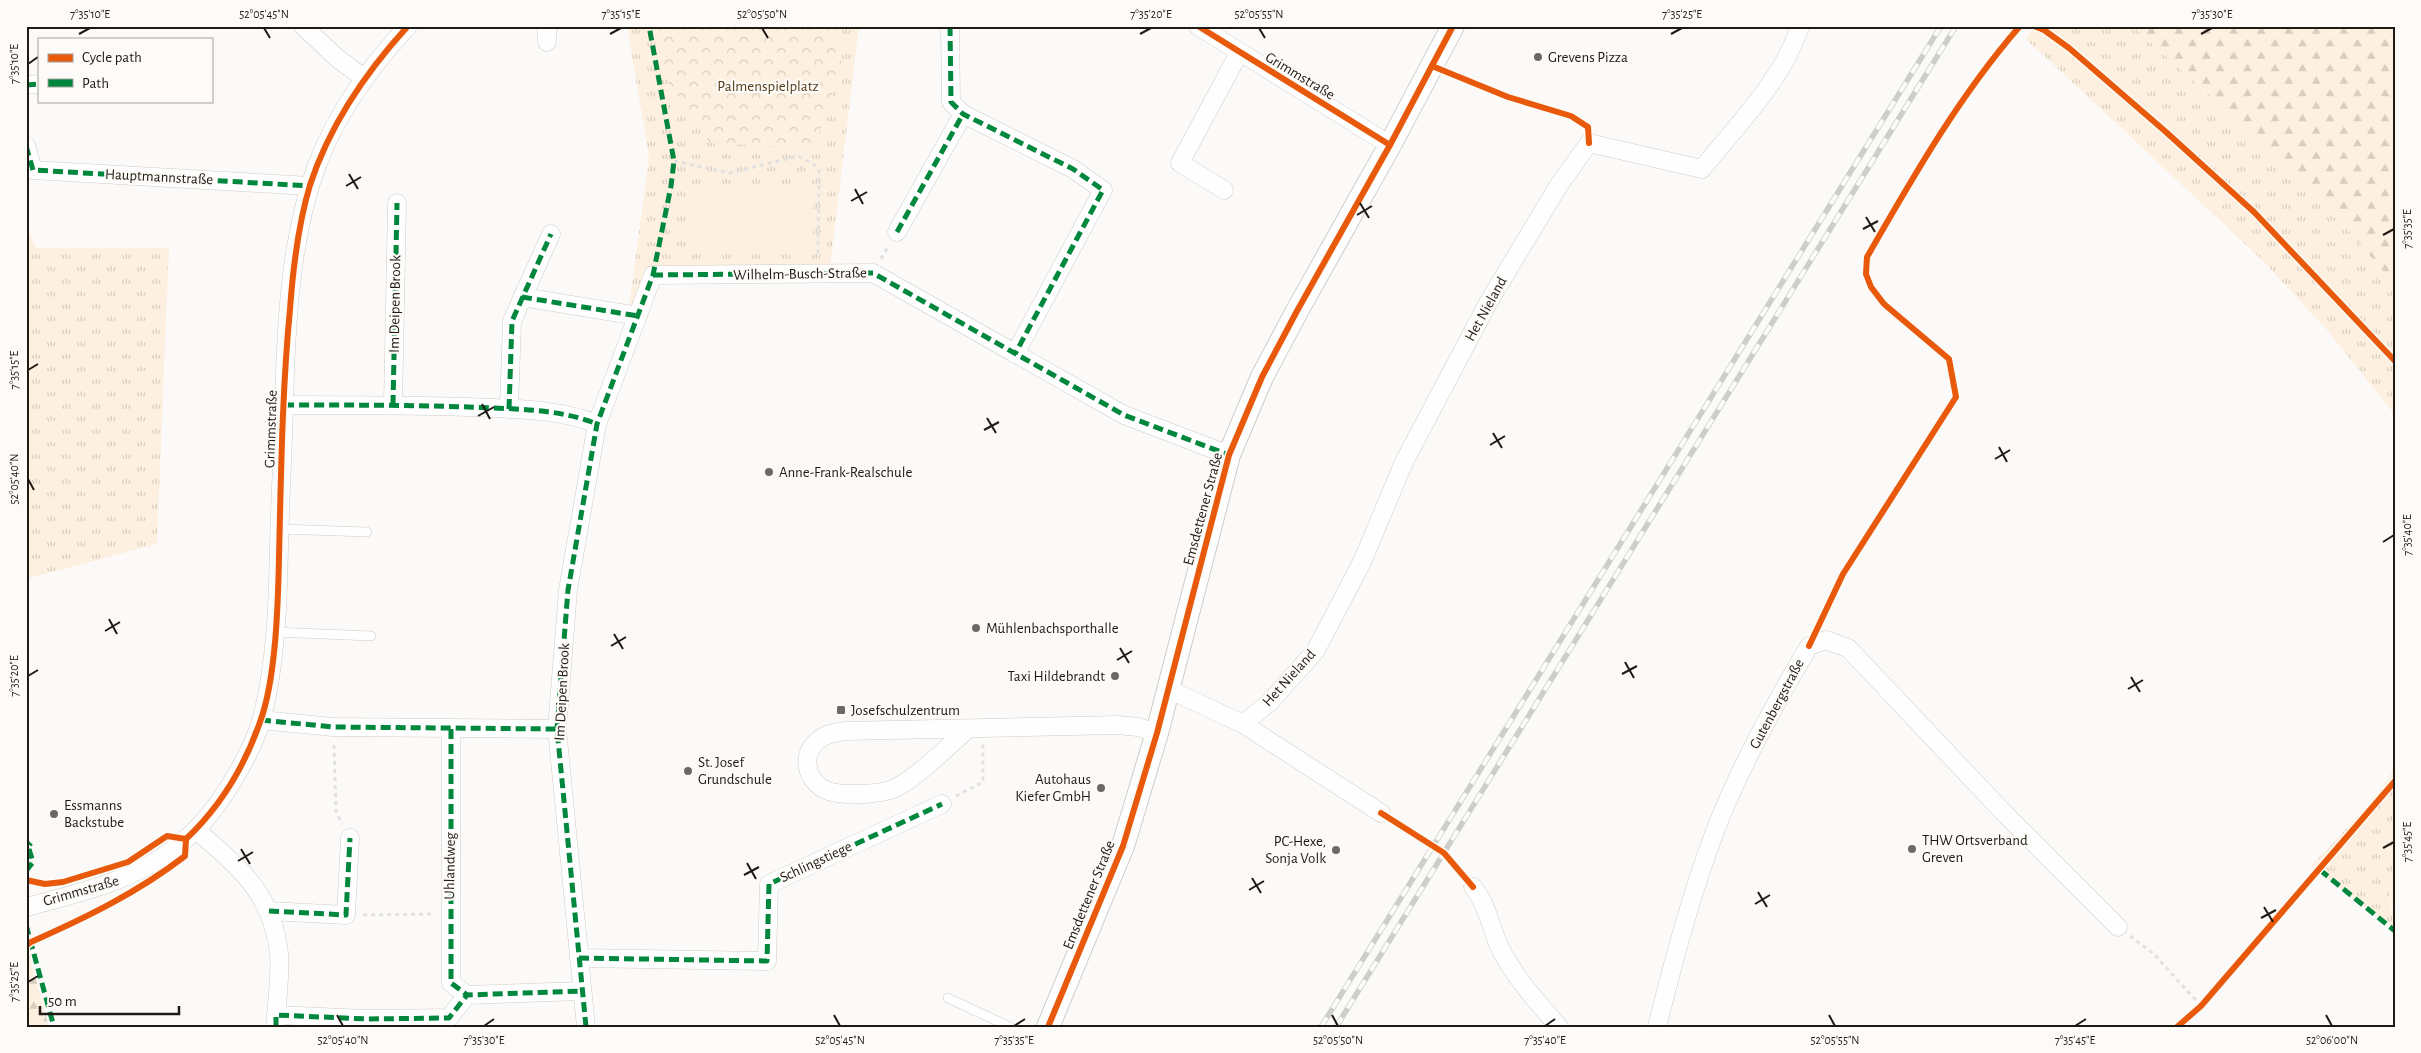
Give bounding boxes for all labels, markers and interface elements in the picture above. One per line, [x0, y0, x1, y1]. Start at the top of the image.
text: 7°35'10"E [70, 8, 110, 20]
text: 52°05'45"N [239, 8, 289, 20]
text: 7°35'15"E [602, 8, 641, 20]
text: 52°05'50"N [737, 8, 787, 20]
text: 7°35'20"E [1130, 8, 1172, 20]
text: 52°05'55"N [1235, 8, 1283, 20]
text: 7°35'25"E [1662, 8, 1702, 20]
text: 7°35'30"E [2192, 8, 2233, 20]
legend [38, 38, 212, 102]
text: 7°35'10"E [8, 44, 20, 84]
street label: Grimmstraße [1263, 49, 1337, 103]
text: Cycle path [82, 50, 142, 65]
place label: Grevens Pizza [1548, 50, 1628, 65]
marker: Grevens Pizza [1532, 51, 1544, 63]
text: Path [82, 76, 109, 91]
park label: Palmenspielplatz [717, 79, 819, 94]
street label: Hauptmannstraße [105, 167, 214, 187]
text: 7°35'35"E [2401, 209, 2413, 249]
street label: Im Deipen Brook [387, 255, 403, 353]
street label: Wilhelm-Busch-Straße [733, 265, 867, 283]
street label: Het Nieland [1462, 274, 1510, 344]
text: 7°35'15"E [8, 350, 20, 389]
street label: Grimmstraße [262, 390, 280, 468]
street label: Emsdettener Straße [1181, 451, 1225, 567]
text: 52°05'40"N [8, 453, 20, 505]
place label: Anne-Frank-Realschule [779, 465, 912, 480]
marker: Anne-Frank-Realschule [763, 466, 775, 478]
text: 7°35'40"E [2401, 514, 2413, 556]
place label: Mühlenbachsporthalle [986, 621, 1119, 636]
marker: Mühlenbachsporthalle [970, 622, 982, 634]
street label: Im Deipen Brook [552, 643, 572, 741]
street label: Het Nieland [1260, 646, 1318, 709]
text: 7°35'20"E [8, 655, 20, 697]
street label: Gutenbergstraße [1747, 656, 1807, 751]
place label: Taxi Hildebrandt [1007, 669, 1105, 684]
marker: Taxi Hildebrandt [1109, 670, 1121, 682]
place label: Josefschulzentrum [851, 703, 960, 718]
marker: Josefschulzentrum [835, 704, 847, 716]
place label: St. Josef Grundschule [698, 755, 772, 787]
marker: St. Josef Grundschule [682, 765, 694, 777]
place label: Autohaus Kiefer GmbH [1015, 772, 1091, 804]
marker: Autohaus Kiefer GmbH [1095, 782, 1107, 794]
place label: Essmanns Backstube [64, 798, 124, 830]
marker: Essmanns Backstube [48, 808, 60, 820]
text: 7°35'45"E [2401, 822, 2413, 862]
street label: Uhlandweg [442, 832, 458, 900]
place label: THW Ortsverband Greven [1922, 833, 2028, 865]
place label: PC-Hexe, Sonja Volk [1265, 834, 1326, 866]
street label: Emsdettener Straße [1060, 838, 1118, 952]
street label: Schlingstiege [778, 839, 854, 885]
marker: THW Ortsverband Greven [1906, 843, 1918, 855]
marker: PC-Hexe, Sonja Volk [1330, 844, 1342, 856]
street label: Grimmstraße [41, 873, 121, 909]
text: 7°35'25"E [8, 962, 20, 1002]
scale bar [40, 983, 179, 1015]
text: 50 m [48, 994, 77, 1009]
text: 52°05'40"N [317, 1034, 369, 1046]
text: 7°35'30"E [464, 1034, 505, 1046]
text: 52°05'45"N [815, 1034, 865, 1046]
text: 7°35'35"E [994, 1034, 1034, 1046]
text: 52°05'50"N [1313, 1034, 1363, 1046]
text: 7°35'40"E [1524, 1034, 1566, 1046]
text: 52°05'55"N [1811, 1034, 1859, 1046]
text: 7°35'45"E [2055, 1034, 2095, 1046]
text: 52°06'00"N [2306, 1034, 2358, 1046]

